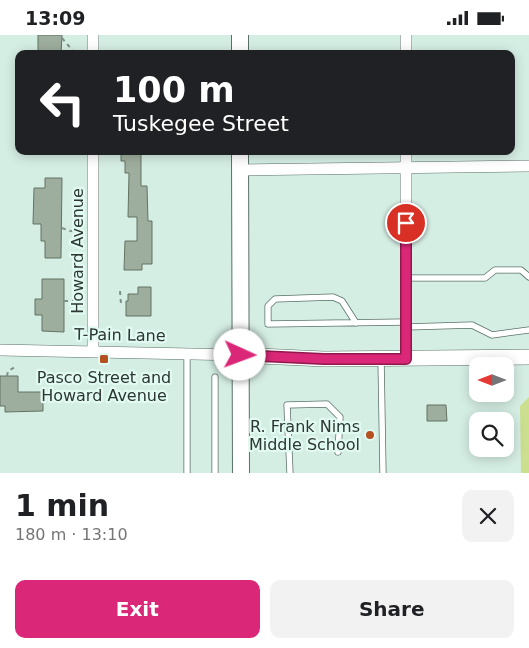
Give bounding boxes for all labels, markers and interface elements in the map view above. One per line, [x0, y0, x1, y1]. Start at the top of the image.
text: 13:09 [25, 7, 85, 29]
icon: left [30, 70, 95, 135]
text: 100 m [113, 70, 235, 110]
text: Tuskegee Street [113, 111, 289, 136]
street label: Howard Avenue [68, 188, 87, 314]
pin [385, 202, 427, 244]
icon: arrive [392, 209, 420, 237]
street label: T-Pain Lane [73, 325, 166, 345]
position arrow [213, 328, 265, 380]
marker: Pasco Street and Howard Avenue [98, 353, 110, 365]
north arrow [469, 357, 514, 403]
map controls [469, 357, 514, 457]
place label: Pasco Street and Howard Avenue [37, 368, 171, 405]
button: search [469, 412, 514, 457]
place label: R. Frank Nims Middle School [249, 417, 360, 454]
marker: R. Frank Nims Middle School [364, 429, 376, 441]
text: 1 min [15, 488, 109, 523]
button: close [462, 490, 514, 542]
text: 180 m · 13:10 [15, 525, 128, 544]
button: Exit [15, 580, 260, 638]
button: Share [270, 580, 514, 638]

